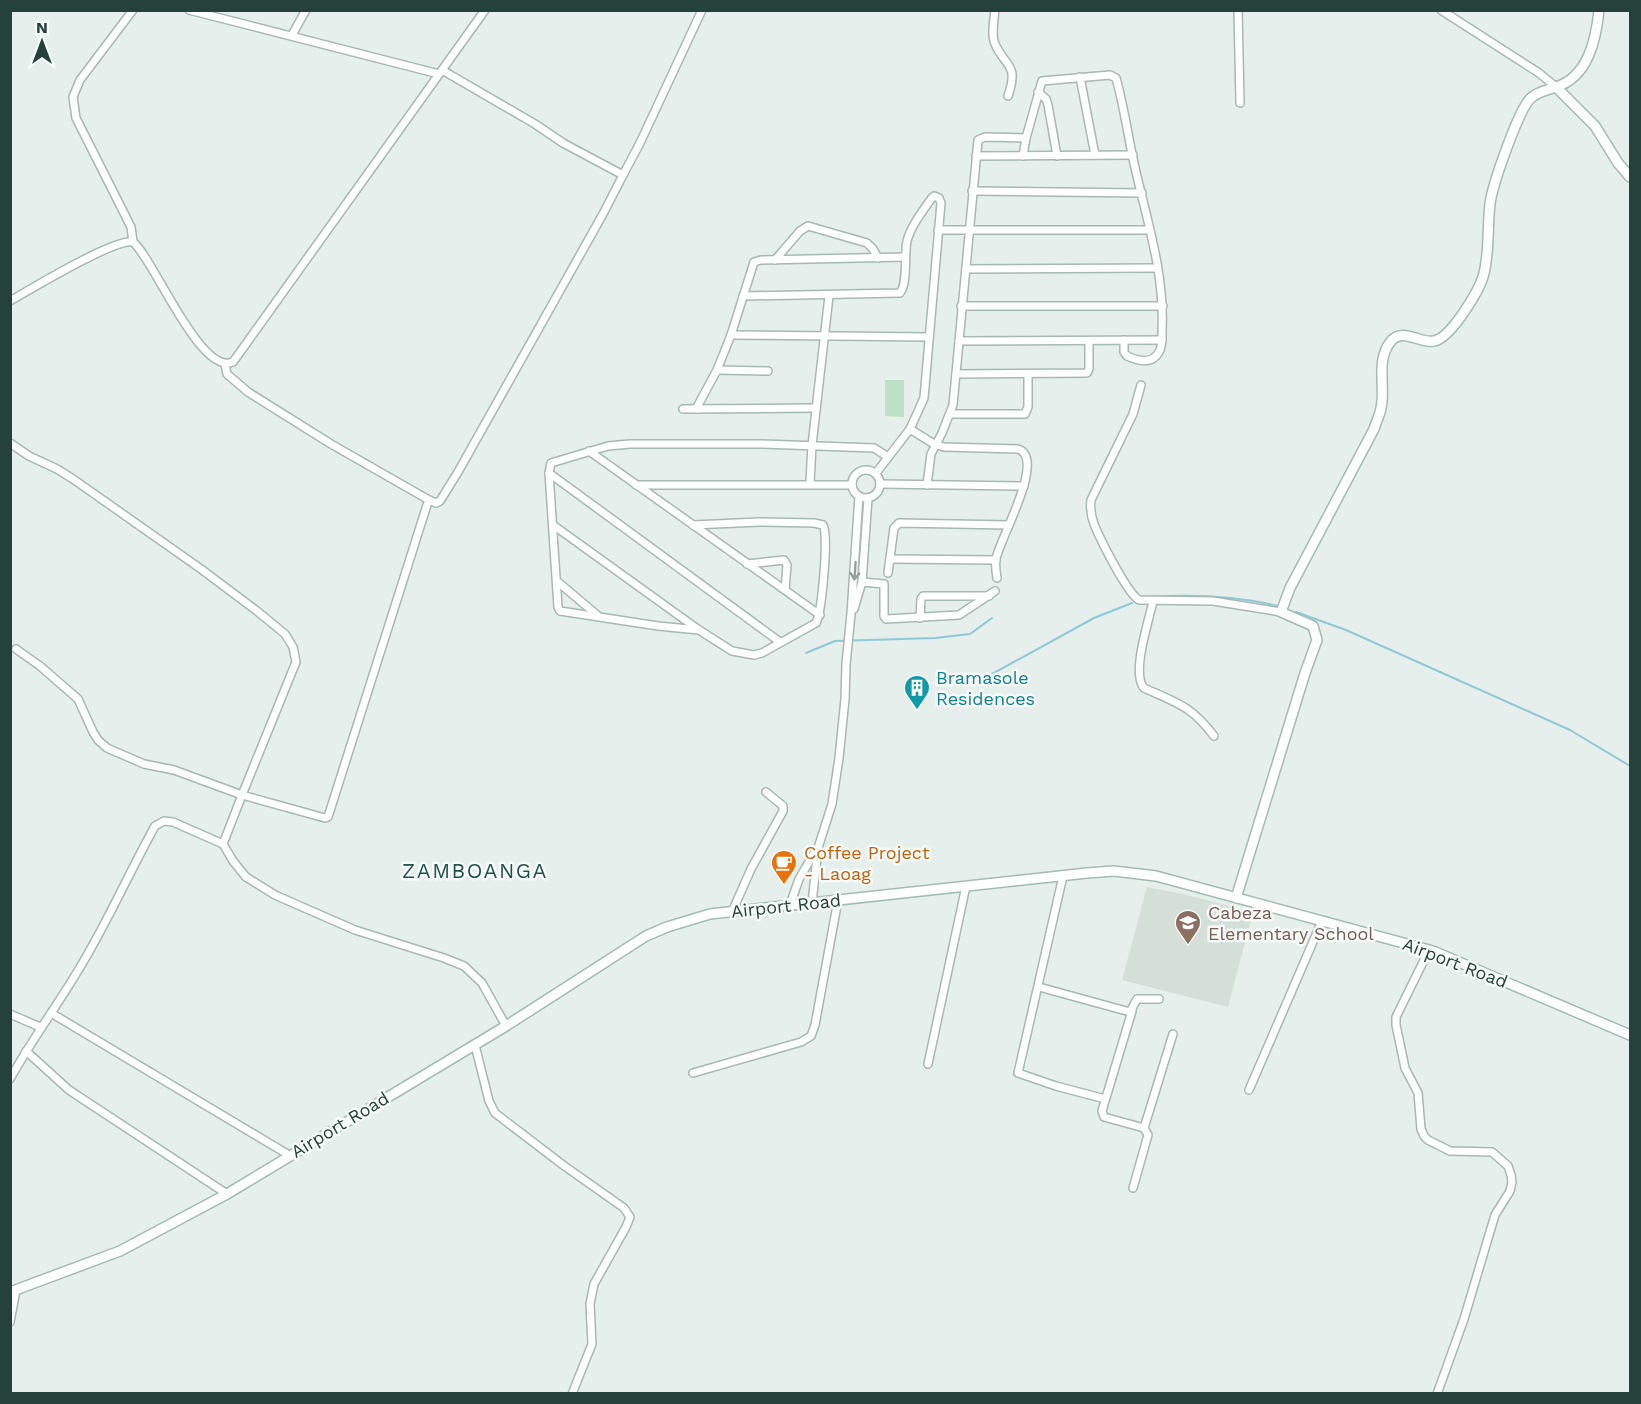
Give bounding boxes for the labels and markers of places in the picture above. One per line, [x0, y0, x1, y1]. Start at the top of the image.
place label: Bramasole Residences [936, 667, 1035, 709]
building icon: Bramasole Residences [902, 673, 932, 711]
place label: Coffee Project - Laoag [804, 842, 930, 884]
cafe icon: Coffee Project - Laoag [769, 848, 799, 886]
place label: Cabeza Elementary School [1208, 902, 1374, 944]
school or university icon: Cabeza Elementary School [1173, 908, 1203, 946]

